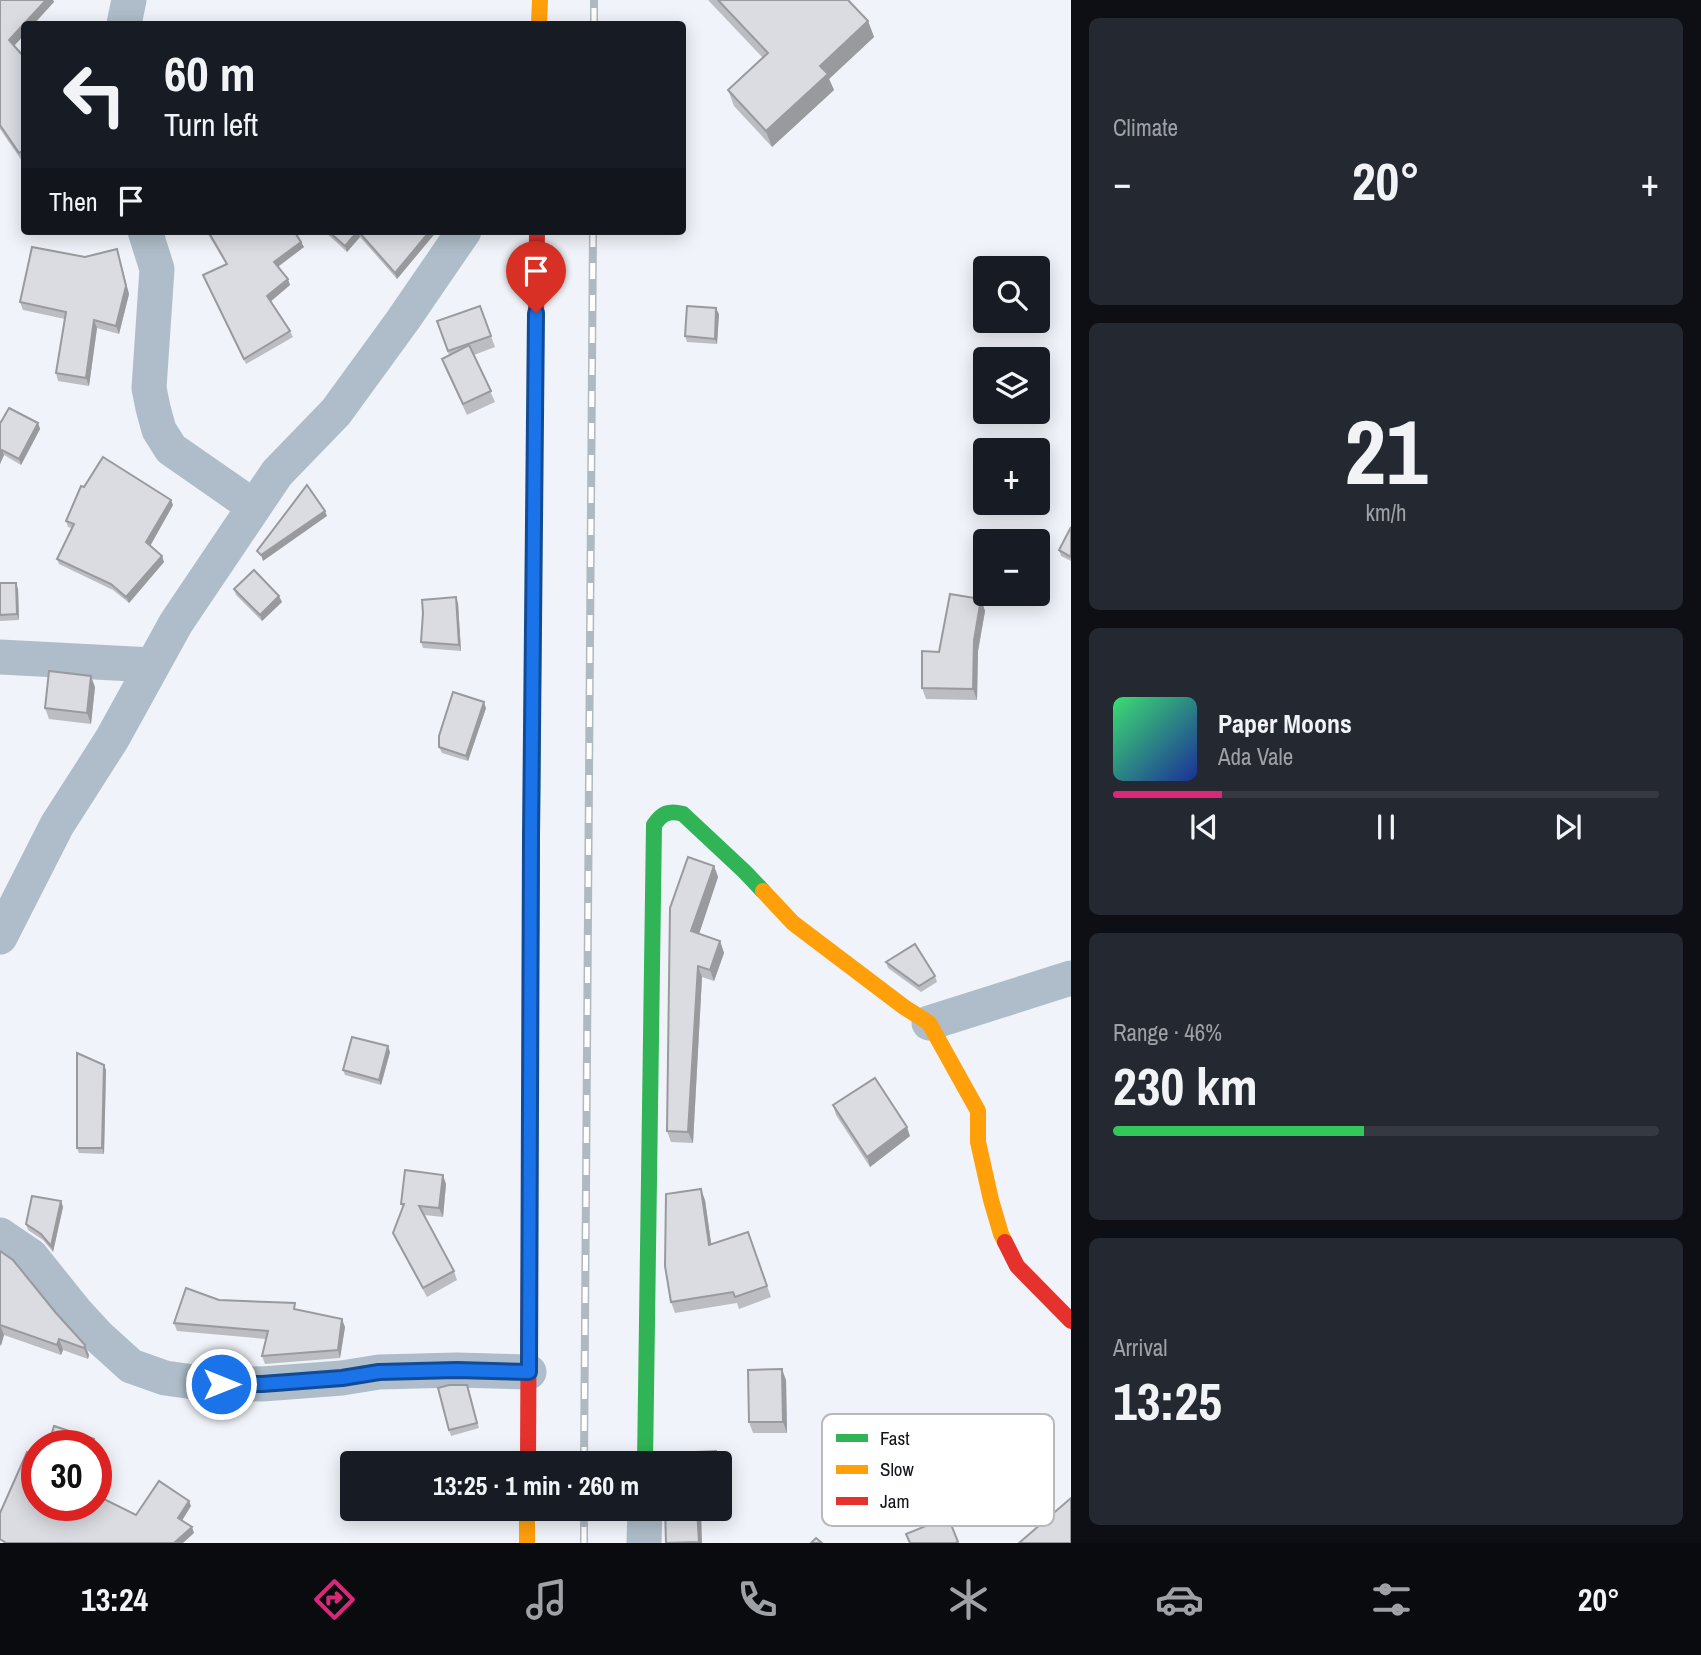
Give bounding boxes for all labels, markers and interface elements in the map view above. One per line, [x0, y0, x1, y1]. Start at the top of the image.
text: 60 m [164, 40, 256, 106]
icon: left [49, 49, 140, 140]
text: Turn left [164, 103, 258, 146]
text: Climate [1113, 112, 1178, 143]
text: 20° [1352, 146, 1420, 216]
text: − [1113, 157, 1131, 208]
text: + [1641, 157, 1659, 208]
icon: arrive [112, 182, 150, 220]
text: Then [49, 184, 98, 219]
pin [506, 241, 566, 313]
icon: arrive [517, 252, 555, 290]
map controls [973, 256, 1050, 606]
button: search [973, 256, 1050, 333]
button: layers [973, 347, 1050, 424]
text: 21 [1345, 390, 1428, 512]
button: + [973, 438, 1050, 515]
text: km/h [1366, 497, 1406, 528]
button: − [973, 529, 1050, 606]
text: Paper Moons [1218, 706, 1352, 741]
text: Ada Vale [1218, 741, 1293, 772]
icon: previous [1185, 808, 1223, 846]
icon: pause [1367, 808, 1405, 846]
icon: next [1549, 808, 1587, 846]
text: Range · 46% [1113, 1017, 1222, 1048]
text: 230 km [1113, 1051, 1258, 1121]
text: Arrival [1113, 1332, 1168, 1363]
position arrow [184, 1347, 258, 1421]
text: 13:25 [1113, 1366, 1222, 1436]
legend [822, 1414, 1054, 1526]
text: Fast [880, 1425, 910, 1451]
speed limit sign: 30 [21, 1430, 112, 1521]
text: Slow [880, 1456, 915, 1482]
text: 13:25 · 1 min · 260 m [433, 1468, 639, 1503]
text: Jam [880, 1488, 909, 1514]
icon: directions [310, 1575, 359, 1624]
icon: music [522, 1575, 571, 1624]
icon: phone [733, 1575, 782, 1624]
icon: climate [944, 1575, 993, 1624]
icon: car [1155, 1575, 1204, 1624]
icon: filters [1367, 1575, 1416, 1624]
text: 13:24 [81, 1578, 148, 1621]
text: 20° [1578, 1578, 1620, 1621]

